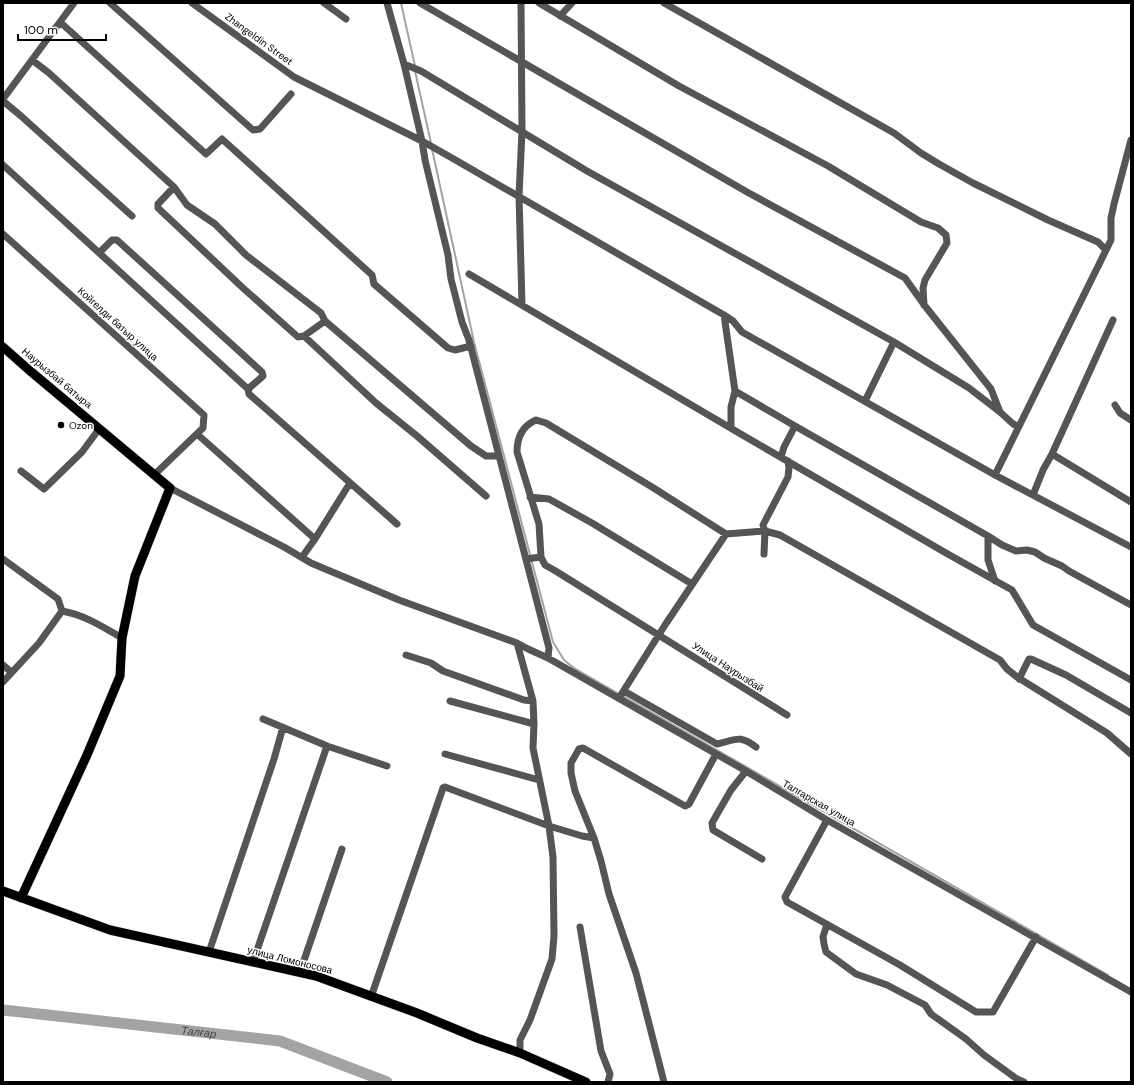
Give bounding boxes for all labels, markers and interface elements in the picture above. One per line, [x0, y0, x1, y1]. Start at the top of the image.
street label: Zhangeldin Street [222, 10, 296, 68]
scale bar [18, 16, 106, 42]
text: 100 m [24, 22, 58, 38]
street label: Койгелди батыр улица [75, 284, 161, 364]
street label: Наурызбай батыра [19, 345, 95, 411]
place label: Ozon [69, 419, 93, 432]
marker: Ozon [56, 420, 66, 430]
street label: Улица Наурызбай [690, 639, 766, 695]
street label: Талгарская улица [780, 777, 858, 829]
street label: улица Ломоносова [246, 943, 334, 977]
water label: Талғар [181, 1023, 217, 1041]

